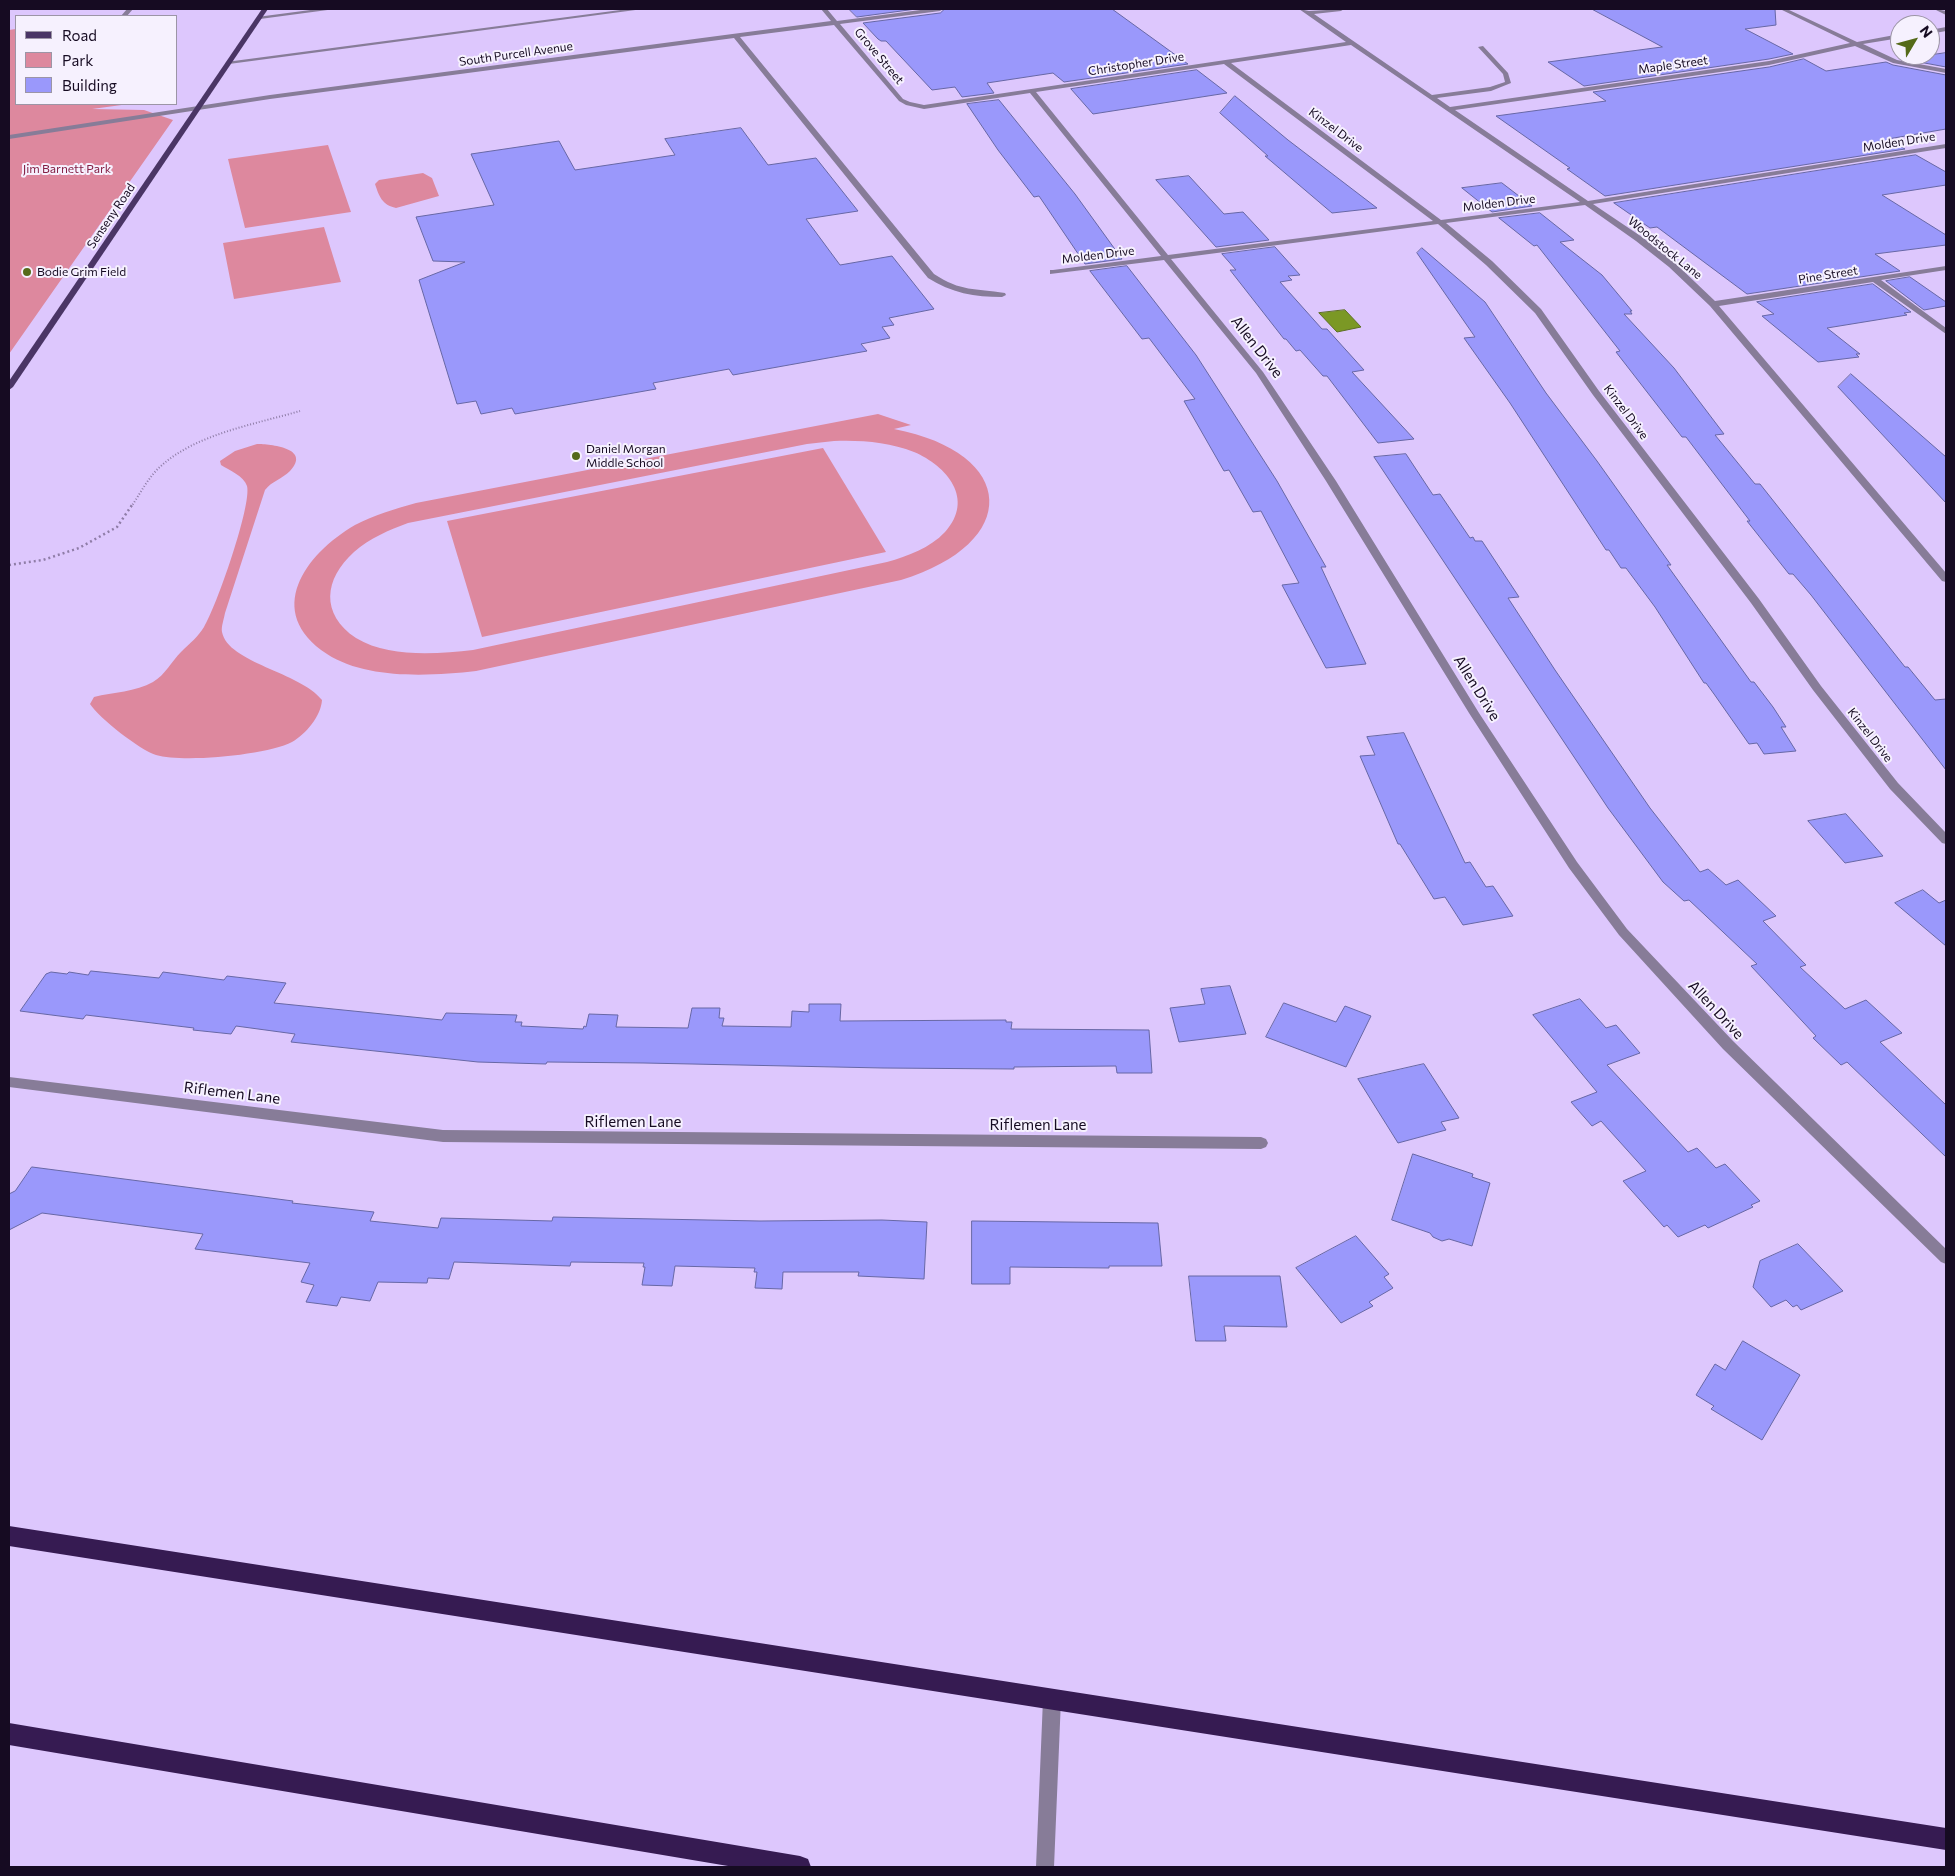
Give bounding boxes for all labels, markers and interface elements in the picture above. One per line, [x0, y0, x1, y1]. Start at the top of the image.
legend [15, 15, 178, 105]
north arrow [1890, 15, 1940, 65]
text: N [1917, 22, 1937, 41]
street label: Grove Street [851, 25, 907, 87]
text: Road [62, 26, 97, 44]
street label: South Purcell Avenue [458, 39, 574, 69]
street label: Christopher Drive [1087, 49, 1185, 79]
text: Park [62, 51, 93, 69]
street label: Maple Street [1637, 53, 1709, 77]
text: Building [62, 76, 117, 94]
street label: Kinzel Drive [1306, 105, 1366, 155]
street label: Molden Drive [1862, 129, 1936, 155]
park label: Jim Barnett Park [23, 162, 111, 176]
street label: Senseny Road [84, 181, 138, 251]
street label: Molden Drive [1462, 191, 1536, 215]
street label: Woodstock Lane [1625, 214, 1705, 282]
street label: Molden Drive [1061, 243, 1135, 267]
street label: Pine Street [1797, 263, 1859, 287]
place label: Bodie Grim Field [37, 265, 126, 279]
marker: Bodie Grim Field [21, 266, 33, 278]
street label: Allen Drive [1227, 312, 1287, 382]
street label: Kinzel Drive [1601, 382, 1651, 442]
place label: Daniel Morgan Middle School [586, 442, 666, 470]
marker: Daniel Morgan Middle School [570, 450, 582, 462]
street label: Allen Drive [1450, 652, 1504, 724]
street label: Kinzel Drive [1844, 705, 1896, 765]
street label: Allen Drive [1684, 977, 1748, 1043]
street label: Riflemen Lane [183, 1078, 281, 1108]
street label: Riflemen Lane [585, 1113, 681, 1131]
street label: Riflemen Lane [990, 1116, 1086, 1134]

